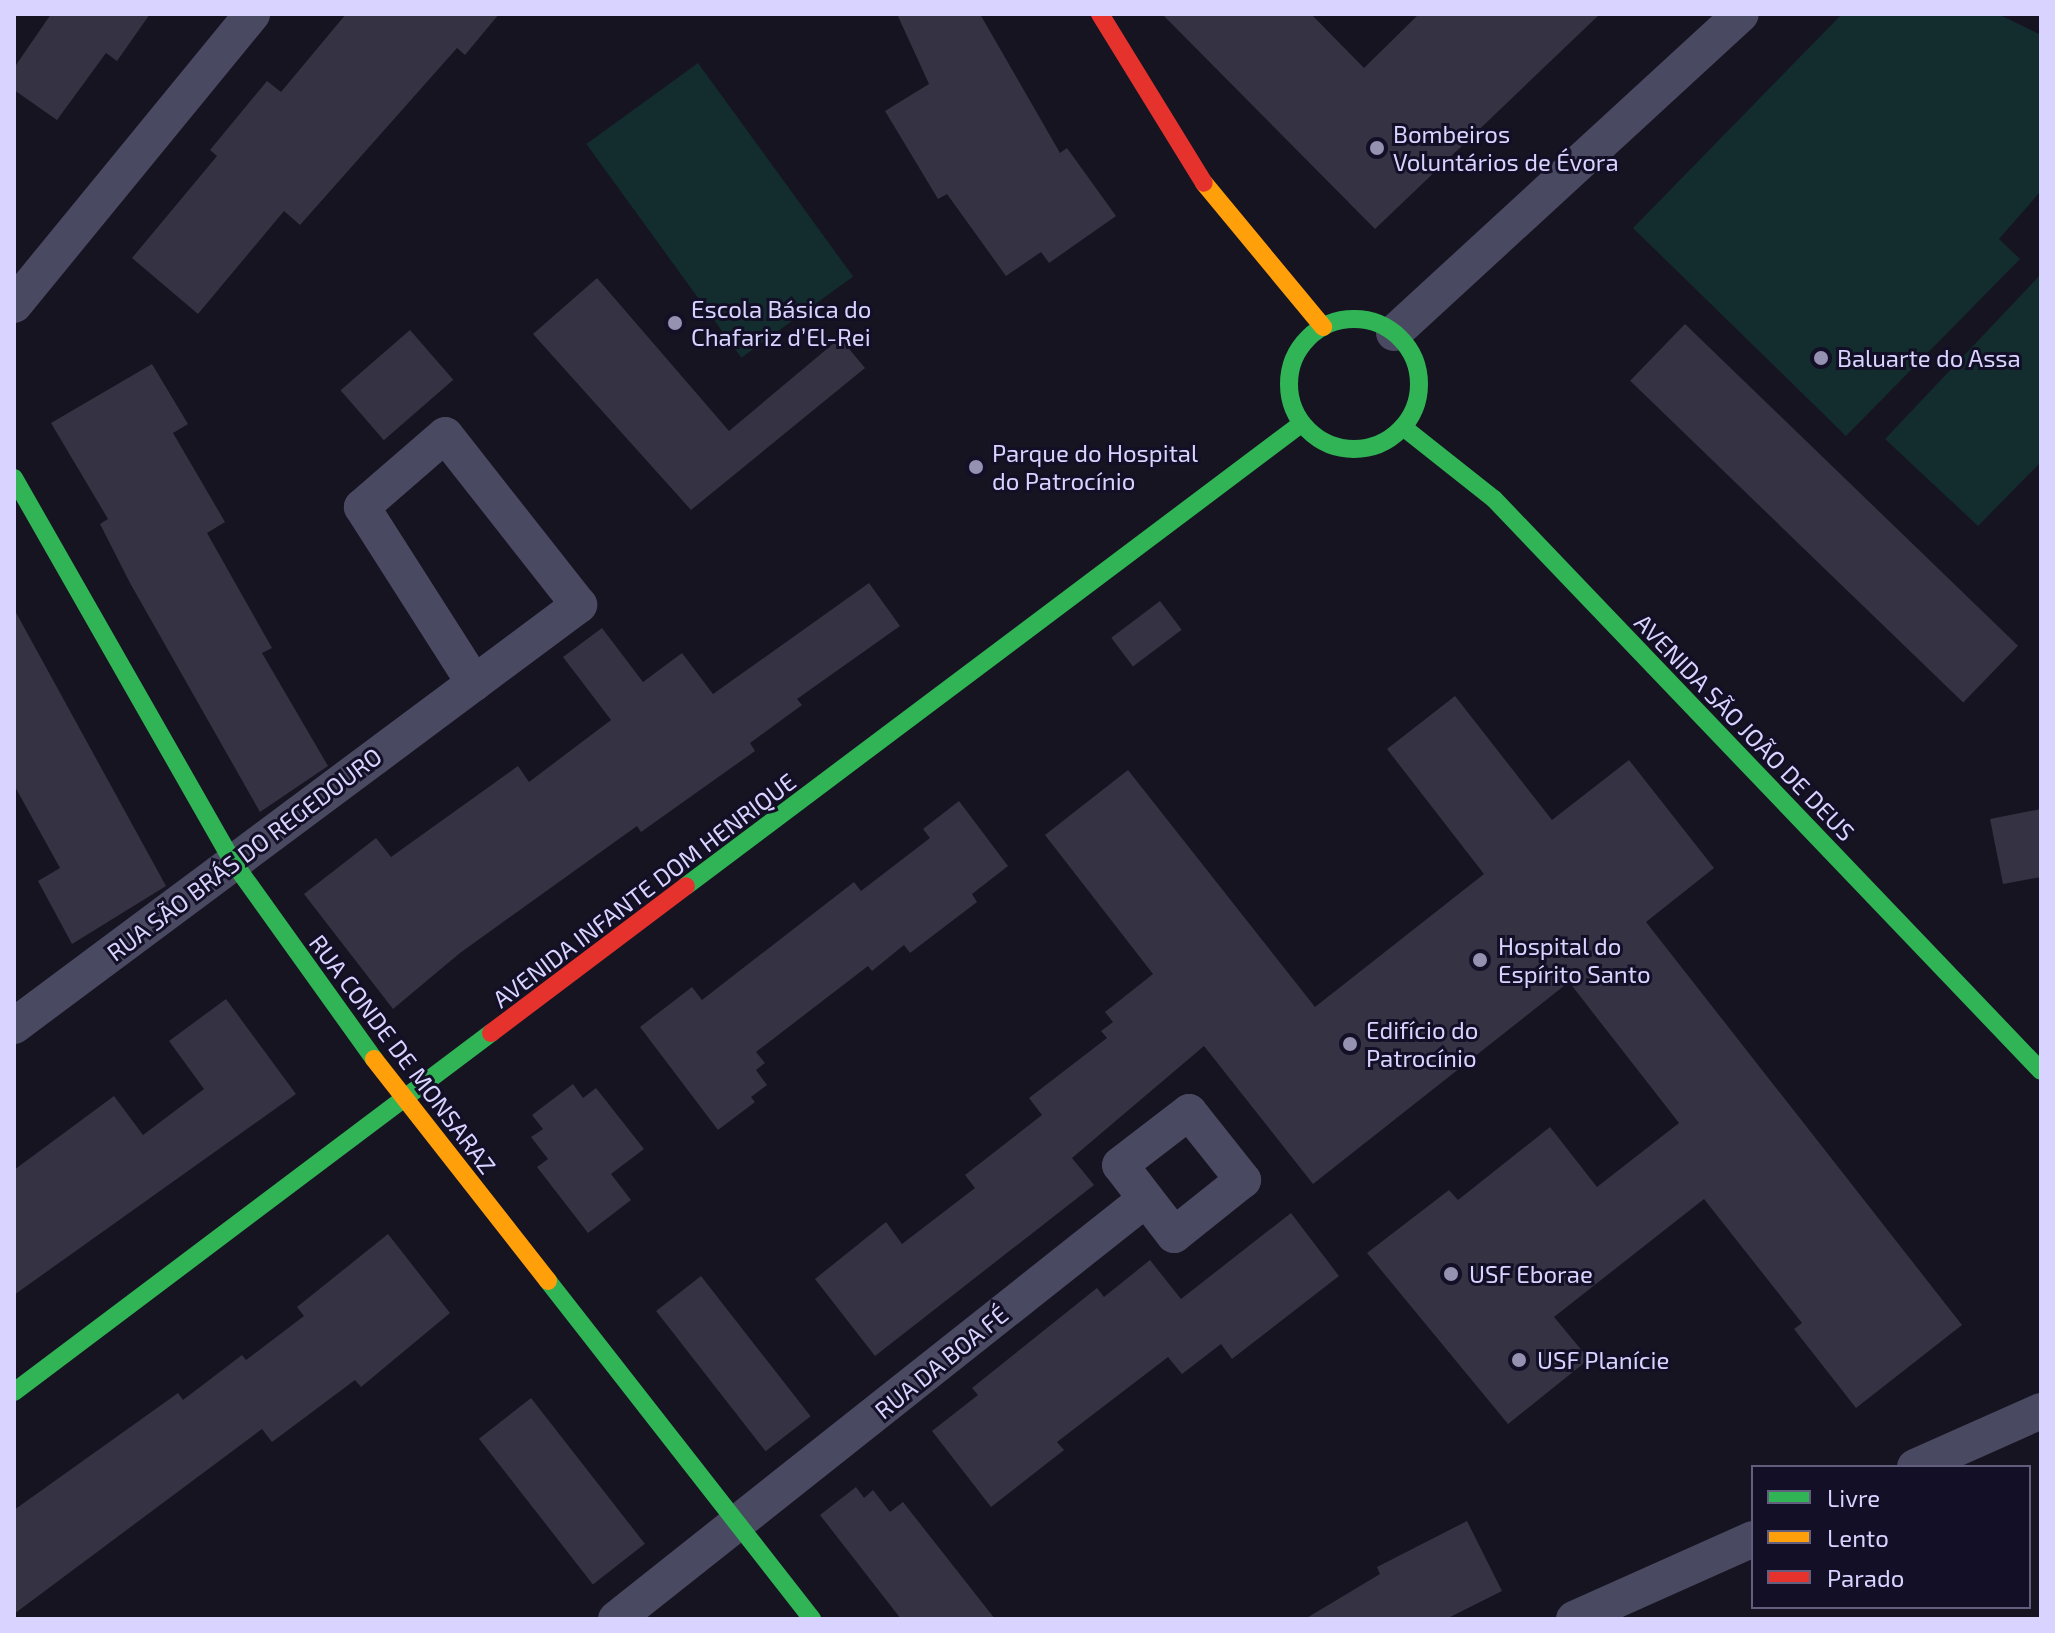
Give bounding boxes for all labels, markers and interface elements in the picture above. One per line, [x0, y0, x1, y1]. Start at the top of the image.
place label: Bombeiros Voluntários de Évora [1393, 120, 1619, 176]
marker: Bombeiros Voluntários de Évora [1368, 139, 1386, 157]
place label: Escola Básica do Chafariz d’El-Rei [691, 295, 871, 351]
marker: Escola Básica do Chafariz d’El-Rei [666, 314, 684, 332]
place label: Baluarte do Assa [1837, 344, 2021, 372]
marker: Baluarte do Assa [1812, 349, 1830, 367]
place label: Parque do Hospital do Patrocínio [992, 439, 1198, 495]
marker: Parque do Hospital do Patrocínio [967, 458, 985, 476]
street label: AVENIDA SÃO JOÃO DE DEUS [1629, 607, 1861, 847]
street label: RUA SÃO BRÁS DO REGEDOURO [101, 741, 387, 967]
street label: AVENIDA INFANTE DOM HENRIQUE [487, 766, 801, 1014]
street label: RUA CONDE DE MONSARAZ [303, 929, 503, 1179]
place label: Hospital do Espírito Santo [1498, 932, 1651, 988]
marker: Hospital do Espírito Santo [1469, 949, 1491, 971]
place label: Edifício do Patrocínio [1366, 1016, 1478, 1072]
marker: Edifício do Patrocínio [1341, 1035, 1359, 1053]
place label: USF Eborae [1469, 1260, 1593, 1288]
marker: USF Eborae [1440, 1263, 1462, 1285]
street label: RUA DA BOA FÉ [868, 1299, 1014, 1425]
place label: USF Planície [1537, 1346, 1670, 1374]
marker: USF Planície [1508, 1349, 1530, 1371]
legend [1751, 1465, 2031, 1609]
text: Livre [1827, 1483, 1880, 1512]
text: Lento [1827, 1523, 1889, 1552]
text: Parado [1827, 1563, 1904, 1592]

